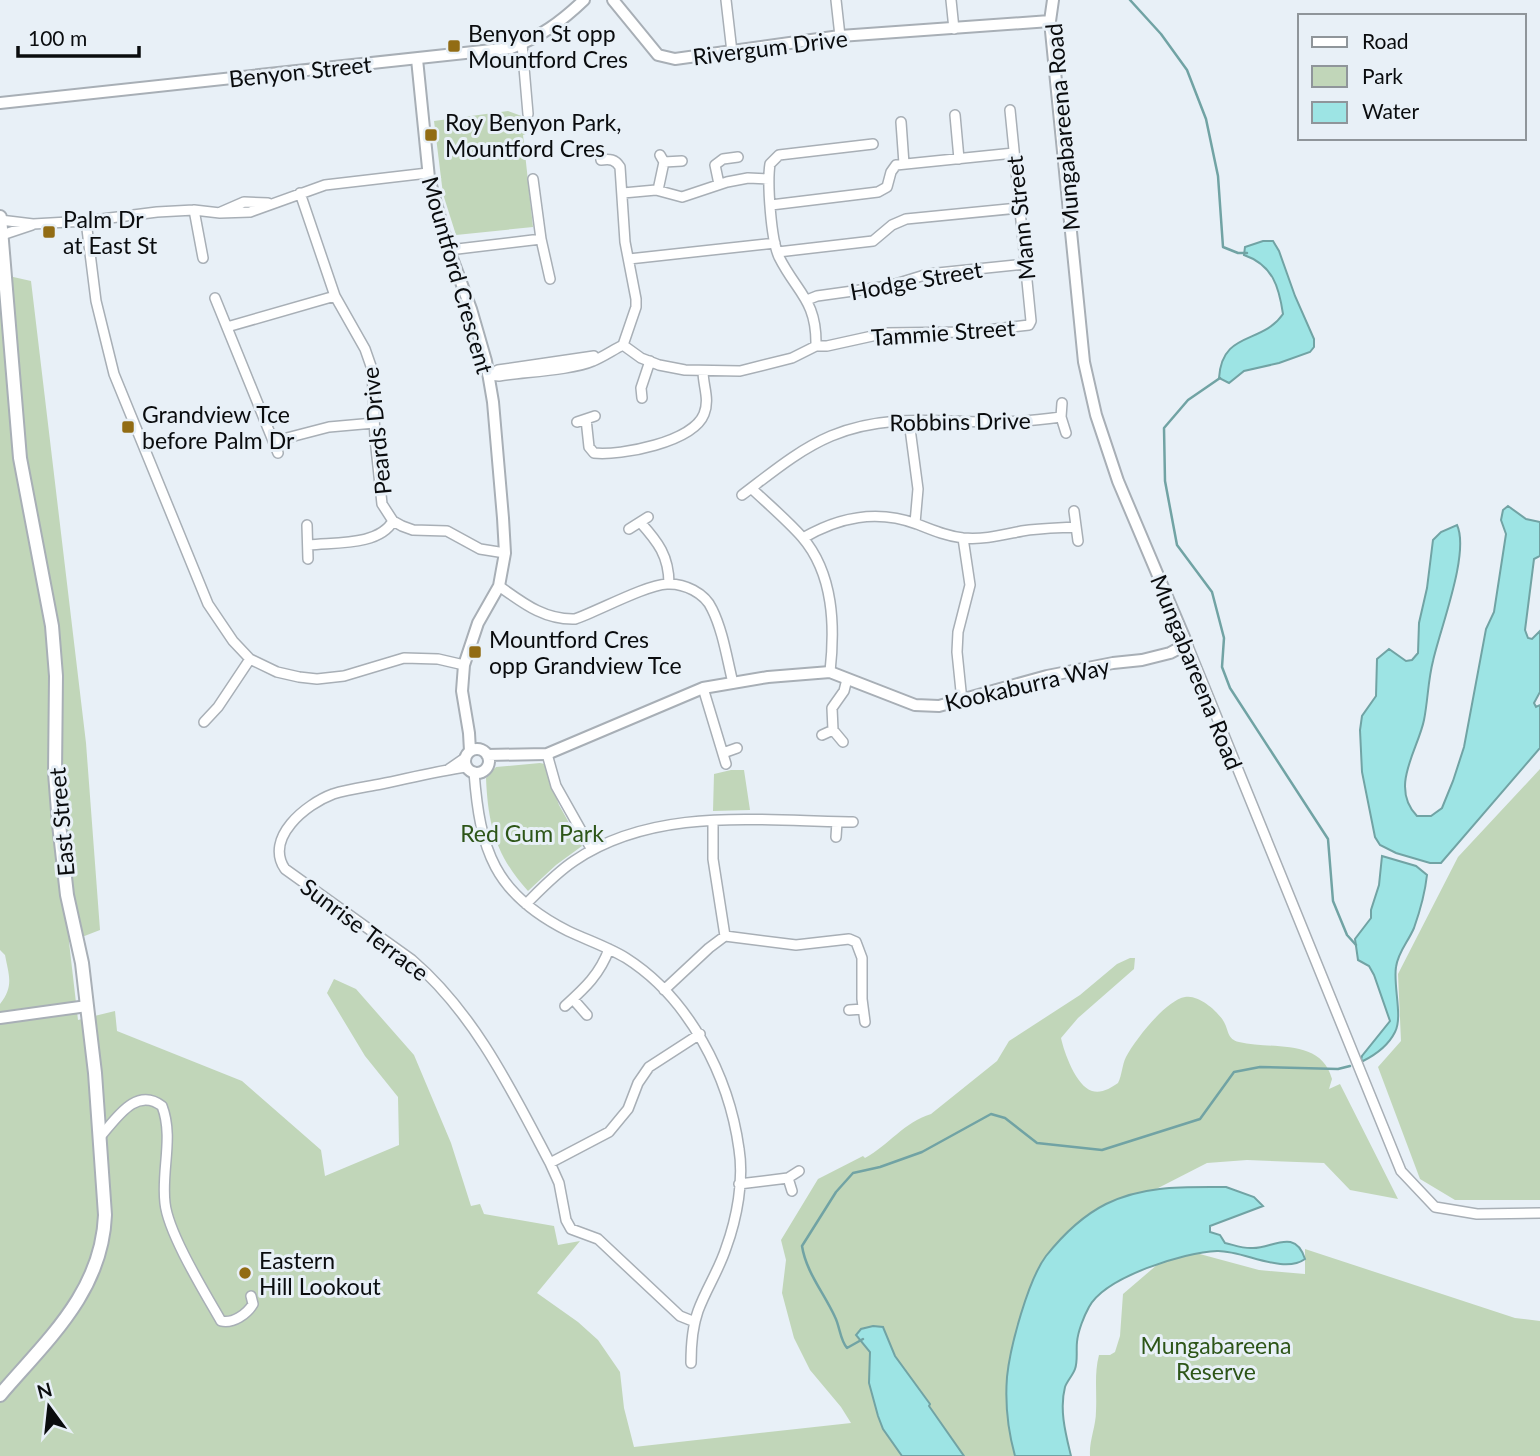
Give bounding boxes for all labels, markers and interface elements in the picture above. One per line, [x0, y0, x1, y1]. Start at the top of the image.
scale bar [18, 14, 138, 58]
legend [1298, 14, 1526, 140]
place label: Benyon St opp Mountford Cres [468, 19, 628, 73]
street label: Mungabareena Road [1039, 22, 1085, 232]
street label: Rivergum Drive [691, 24, 849, 70]
text: 100 m [28, 25, 87, 50]
text: Road [1362, 28, 1409, 53]
marker: Benyon St opp Mountford Cres [446, 38, 462, 54]
street label: Benyon Street [227, 50, 373, 92]
text: Park [1362, 63, 1403, 88]
text: Water [1362, 98, 1419, 123]
place label: Roy Benyon Park, Mountford Cres [445, 108, 621, 162]
marker: Roy Benyon Park, Mountford Cres [423, 127, 439, 143]
street label: Mann Street [999, 154, 1040, 281]
street label: Mountford Crescent [416, 173, 500, 378]
place label: Palm Dr at East St [63, 205, 158, 259]
marker: Palm Dr at East St [41, 224, 57, 240]
street label: Hodge Street [848, 254, 985, 305]
street label: Tammie Street [870, 313, 1017, 351]
street label: Peards Drive [355, 366, 397, 496]
place label: Grandview Tce before Palm Dr [142, 400, 295, 454]
street label: Robbins Drive [889, 406, 1031, 436]
marker: Grandview Tce before Palm Dr [120, 419, 136, 435]
street label: Mungabareena Road [1145, 570, 1249, 774]
place label: Mountford Cres opp Grandview Tce [489, 625, 682, 679]
marker: Mountford Cres opp Grandview Tce [467, 644, 483, 660]
street label: Kookaburra Way [942, 651, 1112, 717]
street label: East Street [42, 766, 80, 878]
park label: Red Gum Park [460, 819, 604, 847]
street label: Sunrise Terrace [296, 872, 434, 986]
place label: Eastern Hill Lookout [259, 1246, 382, 1300]
marker: Eastern Hill Lookout [237, 1265, 253, 1281]
park label: Mungabareena Reserve [1141, 1331, 1291, 1385]
north arrow [14, 1372, 84, 1442]
text: N [34, 1377, 55, 1403]

